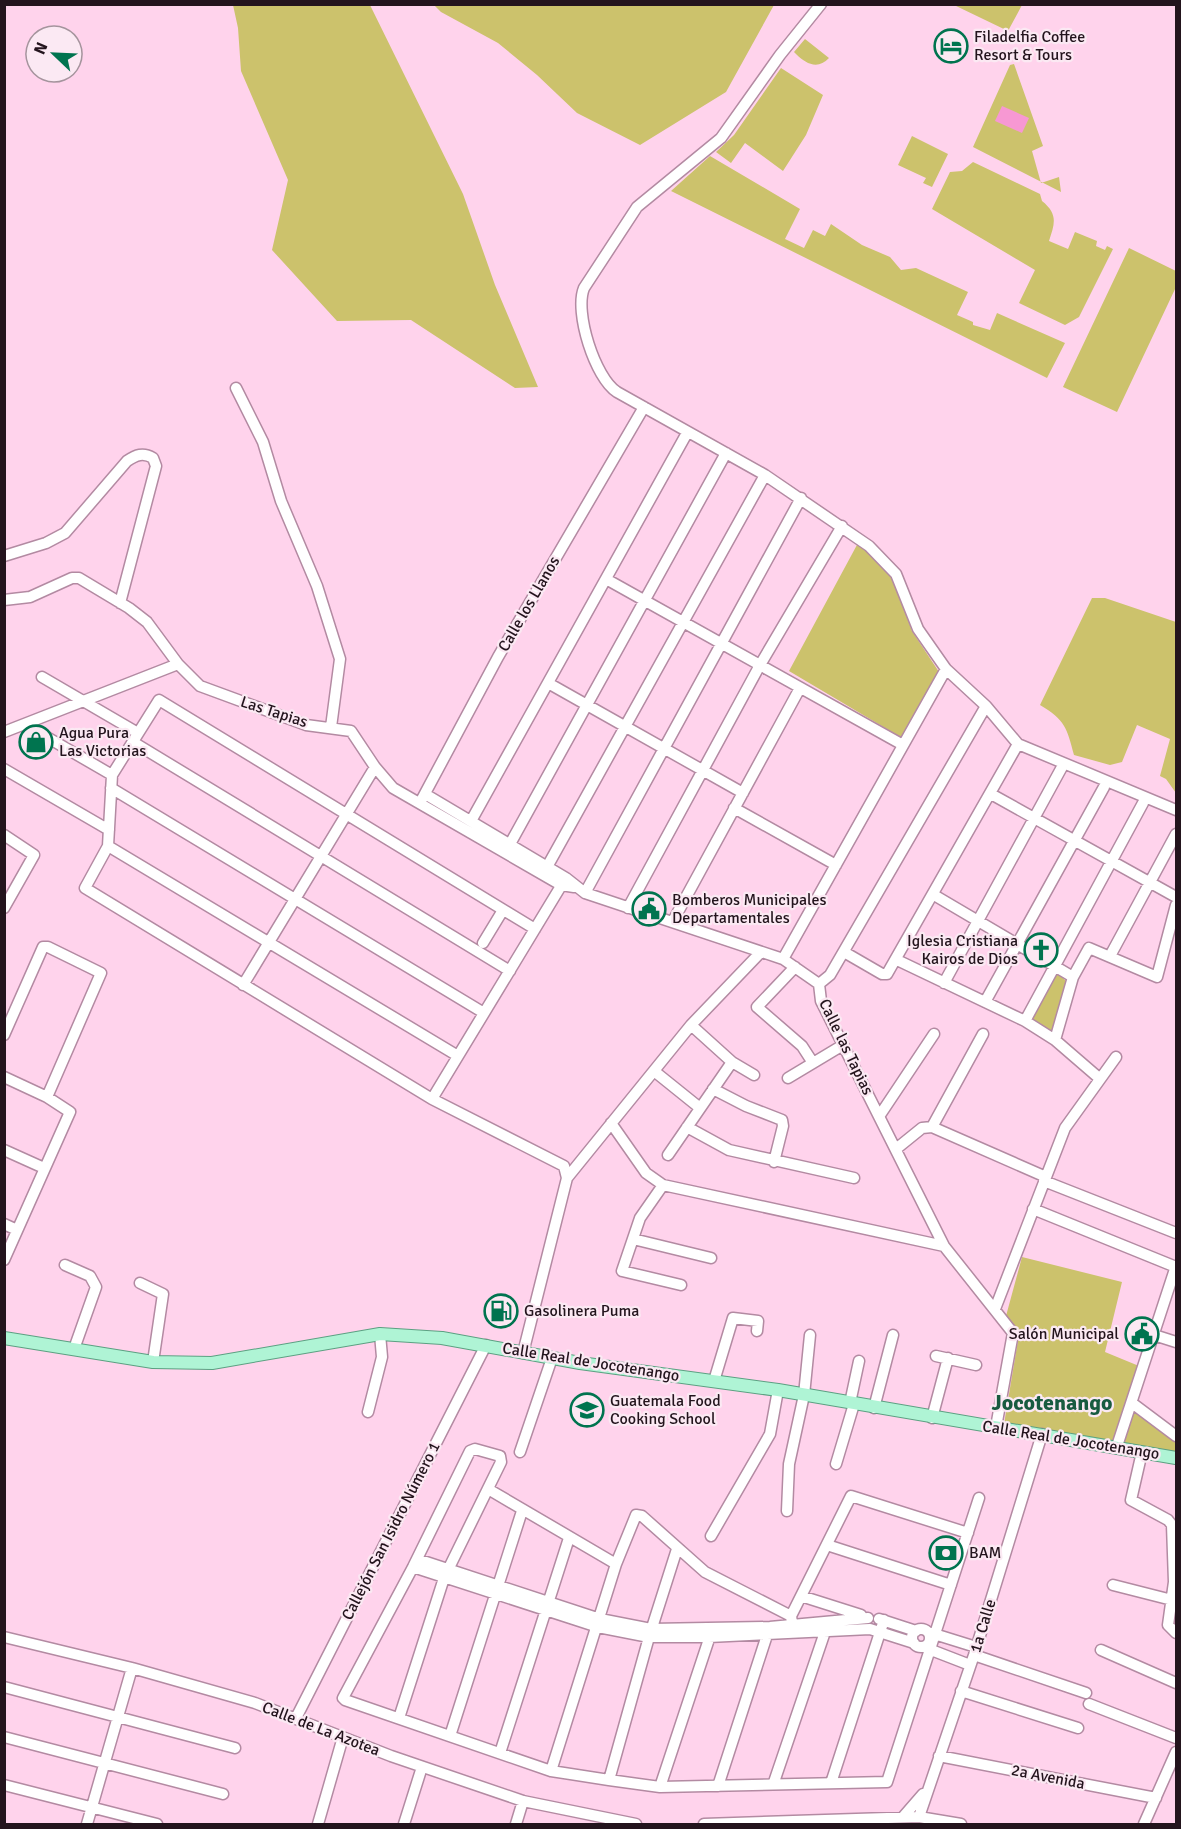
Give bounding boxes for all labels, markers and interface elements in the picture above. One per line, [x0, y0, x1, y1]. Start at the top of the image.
north arrow [24, 24, 84, 84]
place label: Filadelfia Coffee Resort & Tours [974, 27, 1085, 65]
hotel icon: Filadelfia Coffee Resort & Tours [933, 28, 969, 64]
text: N [30, 39, 52, 58]
street label: Calle los Llanos [494, 553, 564, 655]
street label: Las Tapias [238, 692, 310, 732]
place label: Agua Pura Las Victorias [59, 723, 146, 761]
shop icon: Agua Pura Las Victorias [18, 724, 54, 760]
place label: Bomberos Municipales Departamentales [672, 890, 827, 928]
public building icon: Bomberos Municipales Departamentales [631, 891, 667, 927]
place label: Iglesia Cristiana Kairos de Dios [907, 931, 1018, 969]
church icon: Iglesia Cristiana Kairos de Dios [1023, 932, 1059, 968]
street label: Calle las Tapias [814, 996, 878, 1098]
fuel station icon: Gasolinera Puma [483, 1293, 519, 1329]
place label: Gasolinera Puma [524, 1301, 639, 1321]
public building icon: Salón Municipal [1124, 1316, 1160, 1352]
place label: Salón Municipal [1009, 1324, 1119, 1344]
street label: Calle Real de Jocotenango [501, 1338, 681, 1386]
district label: Jocotenango [991, 1389, 1113, 1416]
place label: Guatemala Food Cooking School [610, 1391, 721, 1429]
school or university icon: Guatemala Food Cooking School [569, 1392, 605, 1428]
street label: Calle Real de Jocotenango [981, 1416, 1161, 1464]
street label: Callejón San Isidro Número 1 [337, 1439, 445, 1623]
bank icon: BAM [928, 1535, 964, 1571]
place label: BAM [969, 1543, 1001, 1563]
street label: 1a Calle [965, 1597, 1001, 1655]
street label: Calle de La Azotea [259, 1697, 383, 1761]
street label: 2a Avenida [1010, 1760, 1086, 1794]

